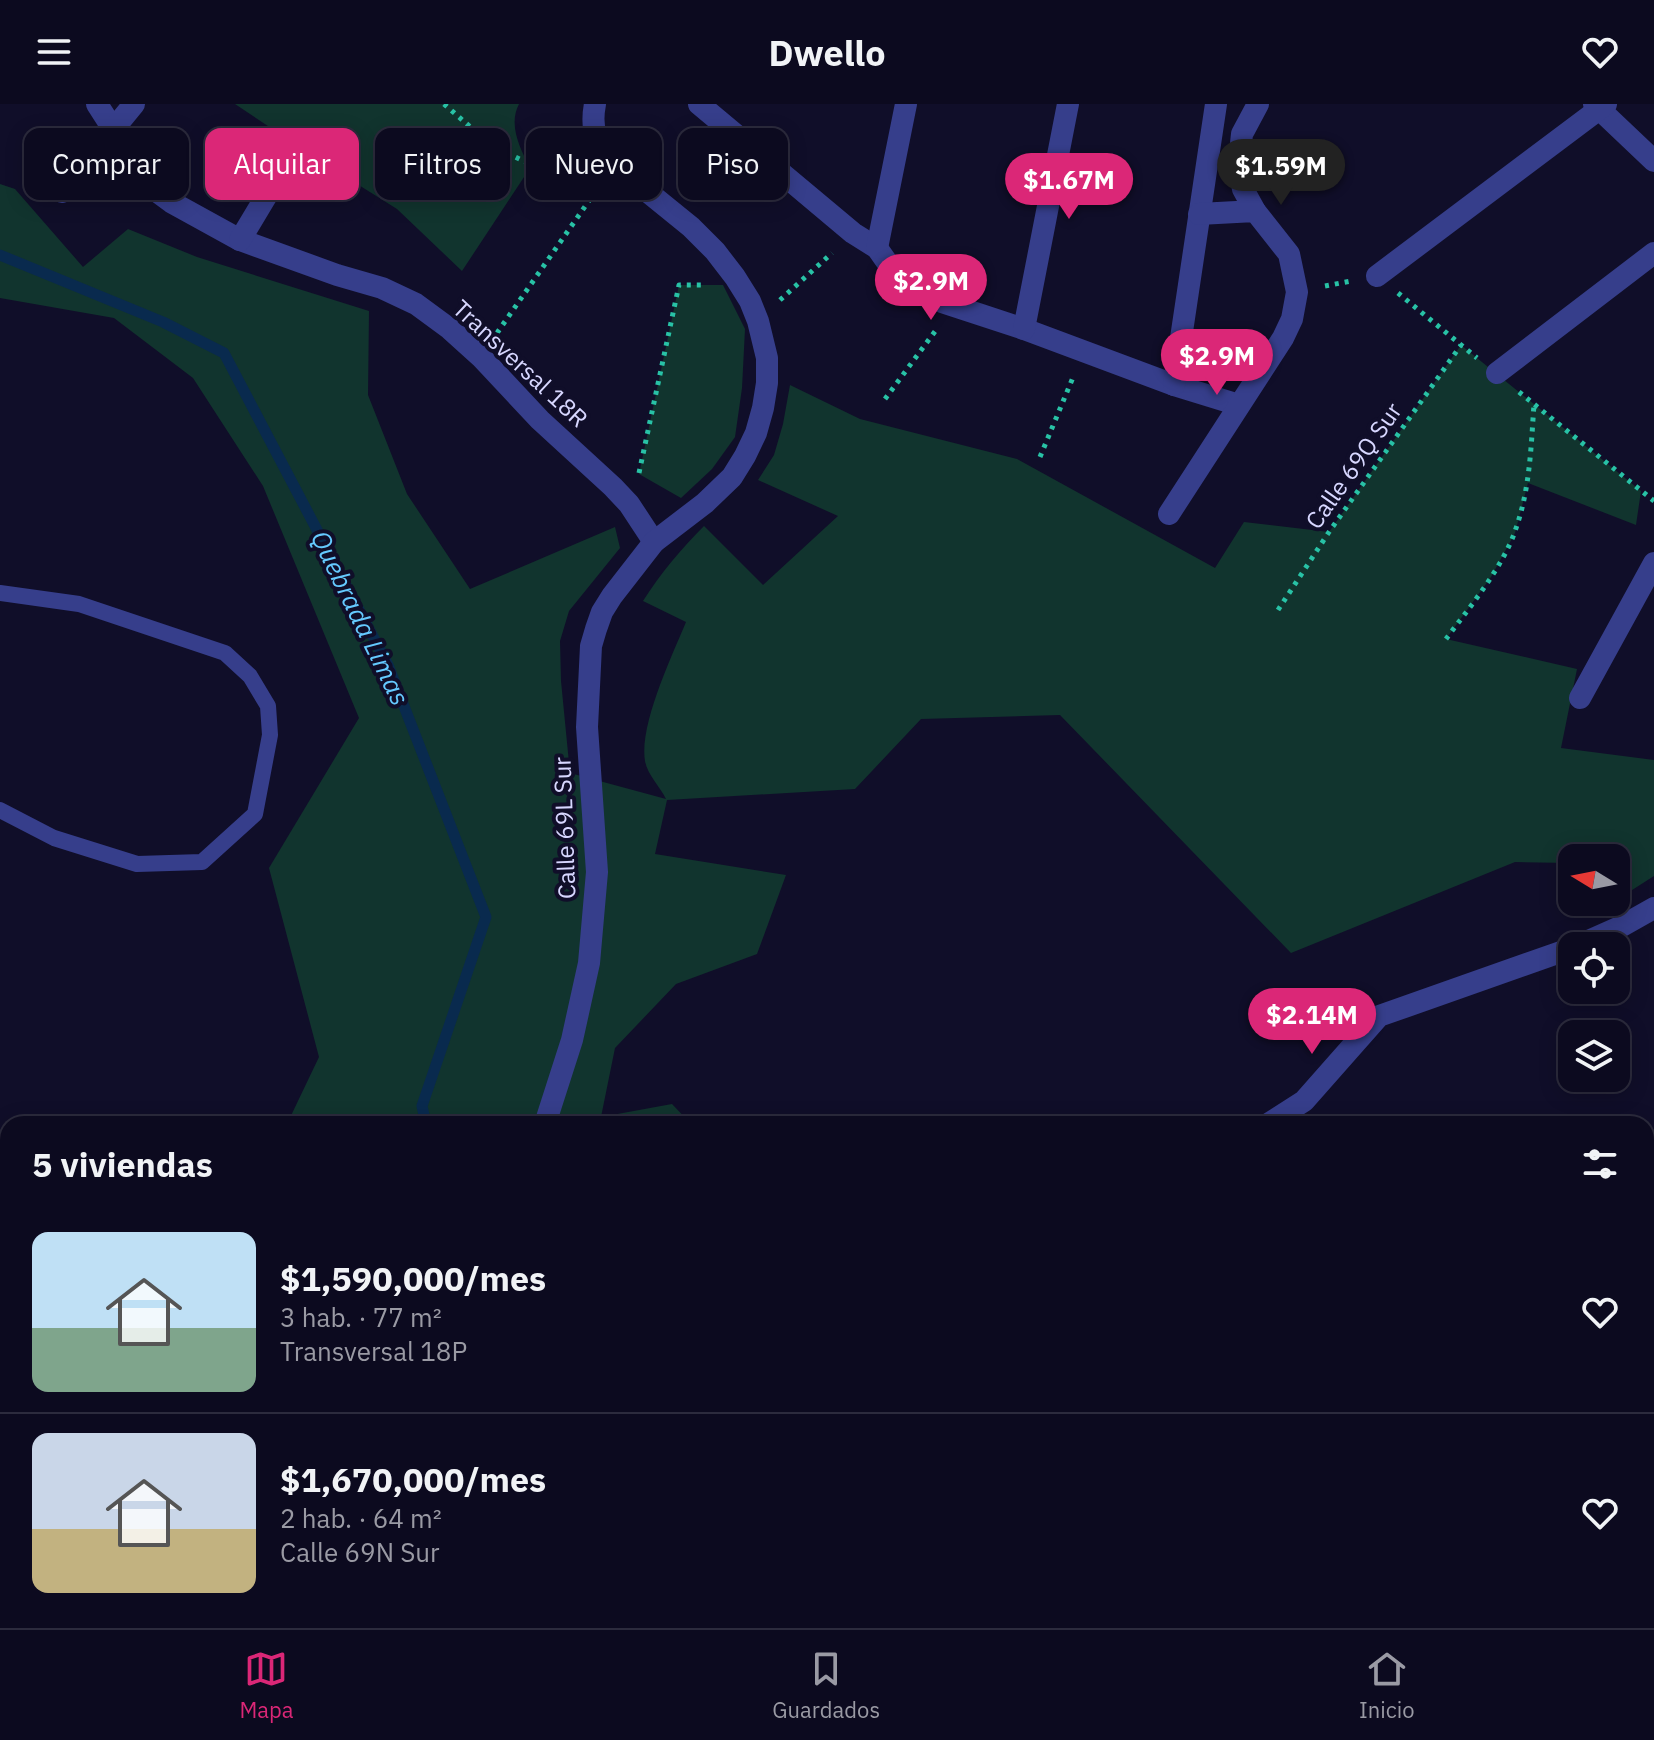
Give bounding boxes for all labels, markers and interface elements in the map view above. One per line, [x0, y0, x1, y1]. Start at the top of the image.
text: Dwello [768, 29, 886, 76]
icon: menu [32, 30, 76, 74]
icon: heart [1578, 30, 1622, 74]
chip: Comprar [24, 128, 189, 200]
chip: Alquilar [205, 128, 359, 200]
chip: Filtros [375, 128, 510, 200]
chip: Nuevo [526, 128, 662, 200]
chip: Piso [678, 128, 788, 200]
pin: $1.59M [1216, 139, 1346, 207]
text: $1.59M [1235, 148, 1327, 182]
pin: $1.67M [1004, 153, 1134, 221]
text: $1.67M [1023, 162, 1115, 196]
pin: $2.9M [875, 254, 987, 322]
text: $2.9M [893, 263, 969, 297]
street label: Transversal 18R [446, 292, 595, 434]
pin: $2.9M [1161, 329, 1273, 397]
text: $2.9M [1179, 338, 1255, 372]
street label: Calle 69Q Sur [1298, 396, 1409, 535]
water label: Quebrada Limas [304, 525, 418, 711]
street label: Calle 69L Sur [546, 756, 582, 900]
north arrow [1558, 844, 1630, 916]
map controls [1558, 844, 1630, 1092]
button: locate [1558, 932, 1630, 1004]
pin: $2.14M [1247, 988, 1377, 1056]
text: $2.14M [1266, 997, 1358, 1031]
button: layers [1558, 1020, 1630, 1092]
text: 5 viviendas [32, 1142, 213, 1186]
icon: filters [1578, 1142, 1622, 1186]
text: $1,590,000/mes [280, 1256, 546, 1300]
icon: home [96, 1264, 192, 1360]
icon: heart [1578, 1290, 1622, 1334]
text: 3 hab. · 77 m² [280, 1300, 442, 1334]
text: Transversal 18P [280, 1334, 467, 1368]
text: $1,670,000/mes [280, 1457, 546, 1501]
icon: home [96, 1465, 192, 1561]
icon: heart [1578, 1491, 1622, 1535]
text: 2 hab. · 64 m² [280, 1501, 442, 1535]
text: Calle 69N Sur [280, 1535, 440, 1569]
tab: Mapa [239, 1647, 294, 1724]
tab: Guardados [772, 1647, 880, 1724]
tab: Inicio [1359, 1647, 1415, 1724]

